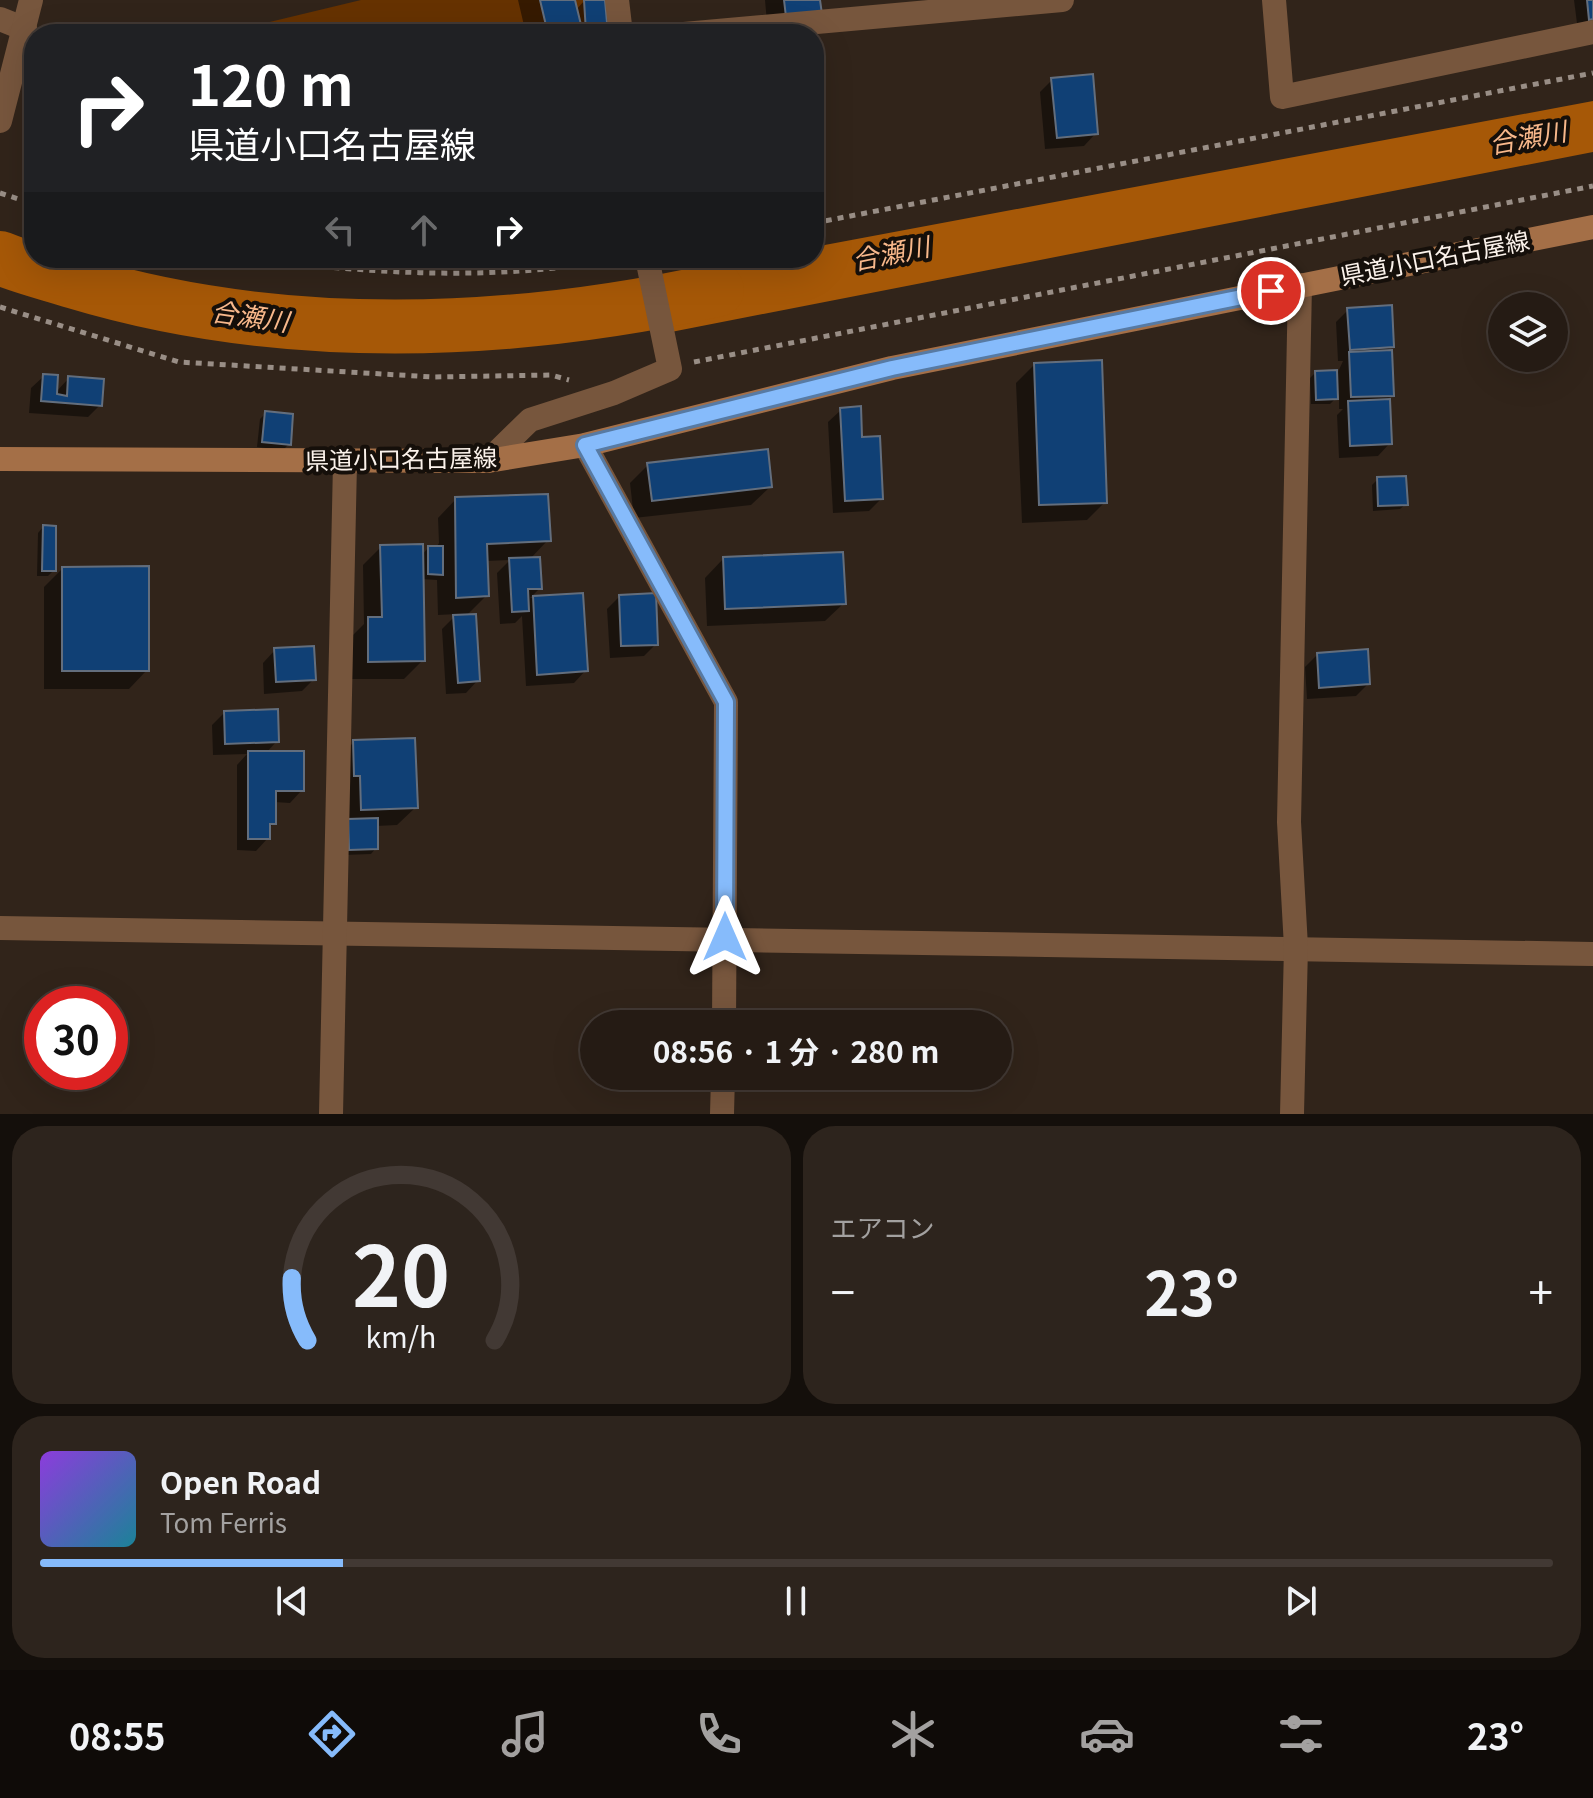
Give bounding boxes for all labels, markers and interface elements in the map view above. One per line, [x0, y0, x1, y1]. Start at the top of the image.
text: 120 m [188, 41, 354, 122]
icon: right [56, 56, 160, 160]
water label: 合瀬川 [1486, 110, 1572, 161]
text: 県道小口名古屋線 [188, 116, 476, 168]
icon: left [318, 208, 362, 252]
icon: ahead [402, 208, 446, 252]
icon: right [486, 208, 530, 252]
street label: 県道小口名古屋線 [1337, 221, 1532, 292]
water label: 合瀬川 [849, 225, 935, 277]
pin [1237, 257, 1305, 325]
icon: arrive [1249, 269, 1293, 313]
water label: 合瀬川 [209, 291, 295, 339]
map controls [1488, 292, 1568, 372]
button: layers [1488, 292, 1568, 372]
street label: 県道小口名古屋線 [305, 438, 497, 477]
position arrow [683, 895, 767, 979]
speed limit sign: 30 [24, 986, 128, 1090]
text: 08:56 · 1 分 · 280 m [653, 1028, 939, 1072]
text: エアコン [831, 1208, 935, 1245]
text: 20 [352, 1210, 450, 1331]
text: 23° [1144, 1246, 1239, 1333]
text: − [831, 1258, 855, 1322]
text: + [1529, 1258, 1553, 1322]
text: km/h [366, 1315, 437, 1356]
text: Open Road [160, 1459, 321, 1503]
text: Tom Ferris [160, 1503, 287, 1540]
icon: previous [270, 1579, 314, 1623]
icon: pause [774, 1579, 818, 1623]
icon: next [1279, 1579, 1323, 1623]
icon: directions [304, 1706, 360, 1762]
icon: music [497, 1706, 553, 1762]
icon: phone [691, 1706, 747, 1762]
icon: climate [885, 1706, 941, 1762]
icon: car [1079, 1706, 1135, 1762]
icon: filters [1273, 1706, 1329, 1762]
text: 08:55 [69, 1708, 166, 1760]
text: 23° [1467, 1708, 1524, 1760]

